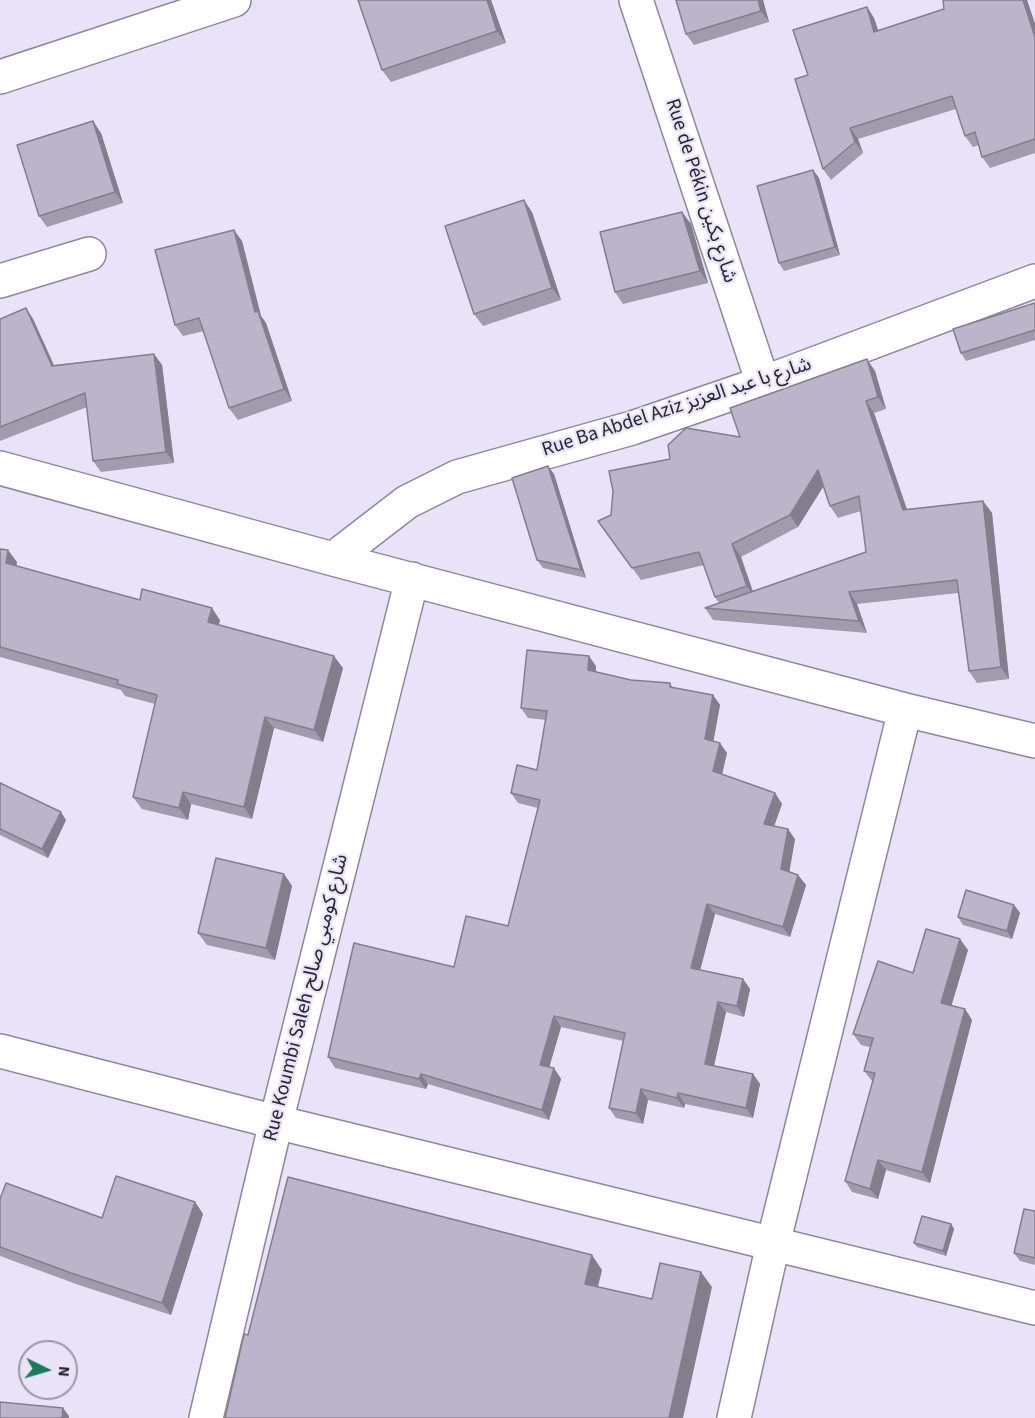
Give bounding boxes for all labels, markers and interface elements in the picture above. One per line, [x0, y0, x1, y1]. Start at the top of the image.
street label: Rue de Pékin شارع بكين [659, 96, 741, 286]
street label: Rue Ba Abdel Aziz شارع با عبد العزيز [539, 353, 815, 463]
street label: Rue Koumbi Saleh شارع كومبي صالح [260, 852, 354, 1144]
north arrow [18, 1340, 78, 1400]
text: N [53, 1365, 75, 1378]

